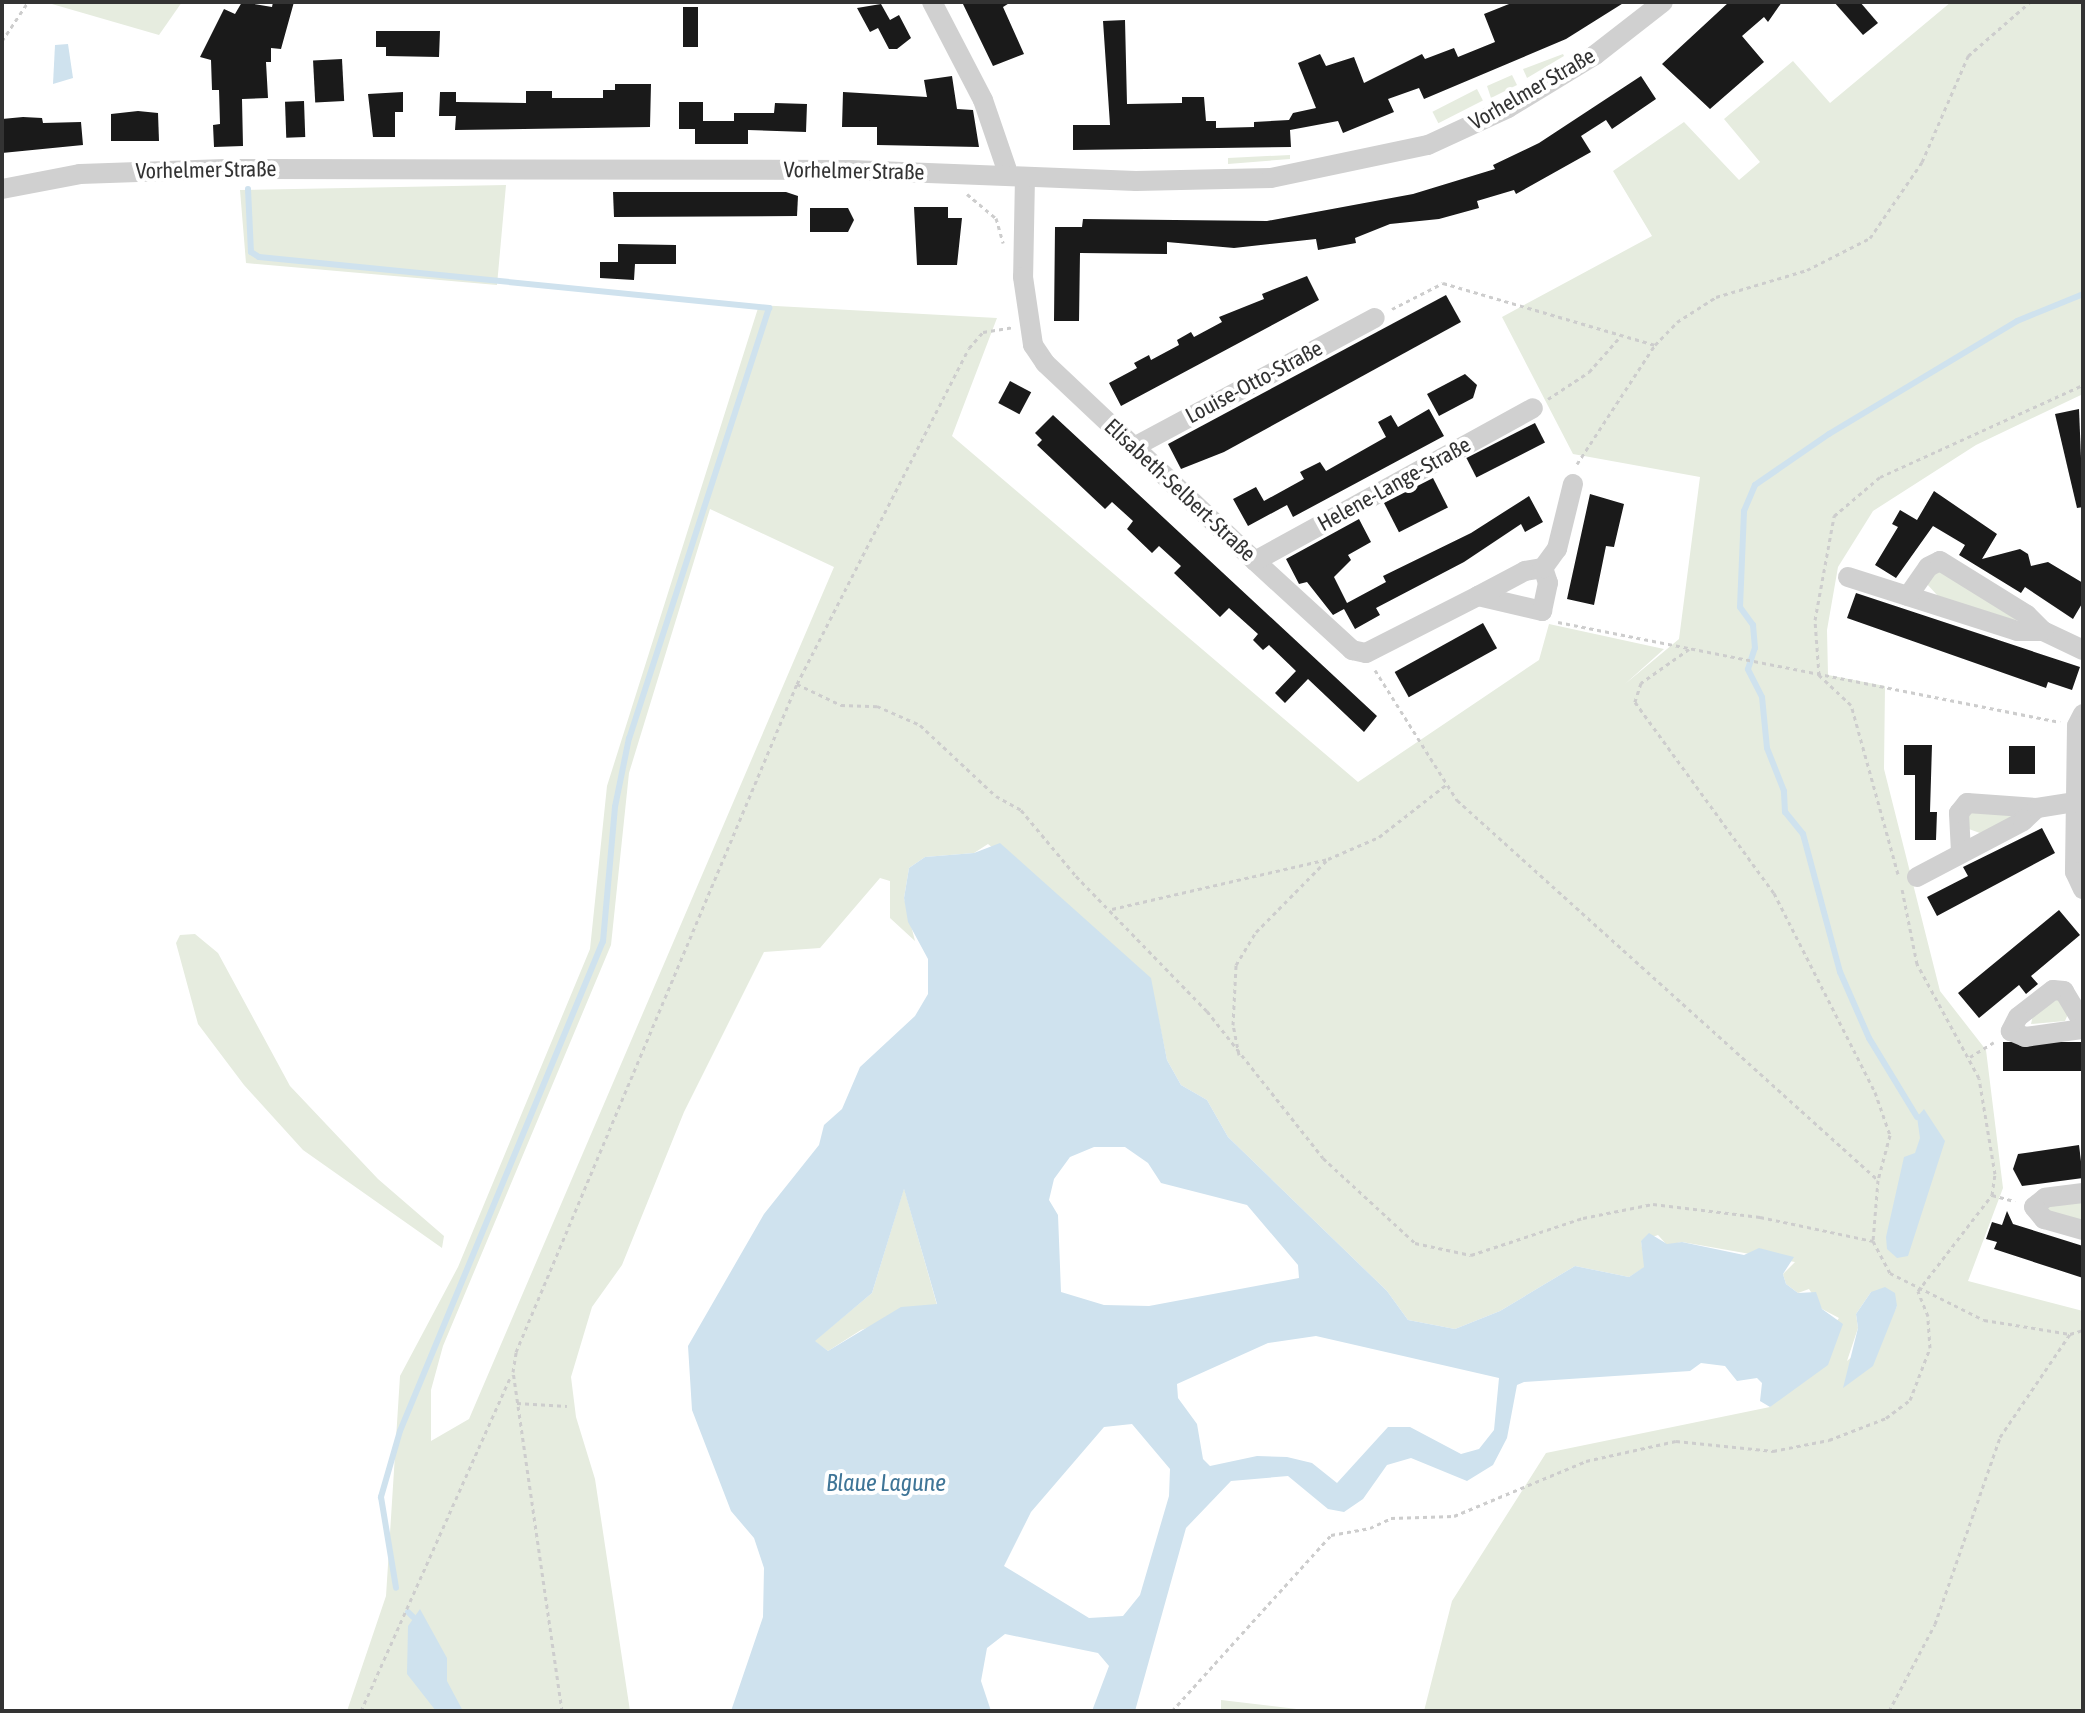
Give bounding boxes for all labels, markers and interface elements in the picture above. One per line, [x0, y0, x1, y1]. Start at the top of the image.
street label: Vorhelmer Straße [1464, 42, 1600, 136]
street label: Vorhelmer Straße [135, 156, 277, 184]
street label: Vorhelmer Straße [783, 157, 925, 185]
street label: Louise-Otto-Straße [1181, 335, 1327, 429]
street label: Elisabeth-Selbert-Straße [1099, 413, 1261, 567]
street label: Helene-Lange-Straße [1313, 431, 1475, 537]
water label: Blaue Lagune [826, 1469, 946, 1497]

